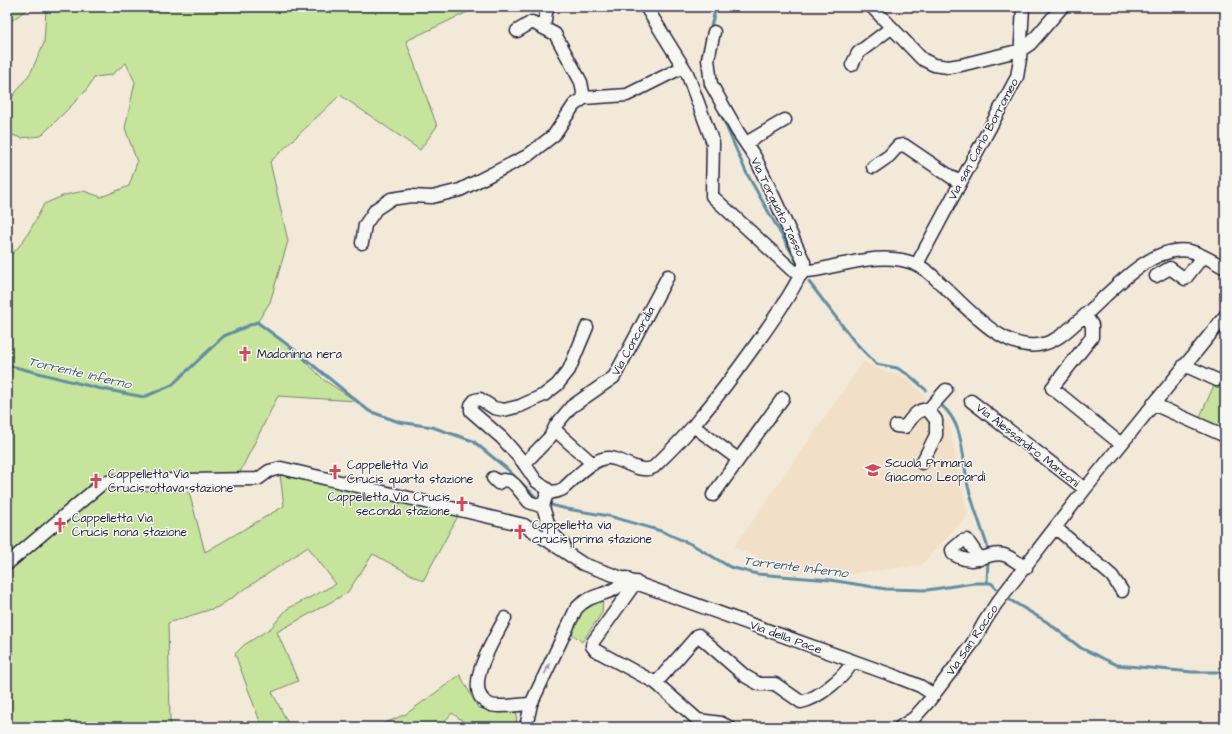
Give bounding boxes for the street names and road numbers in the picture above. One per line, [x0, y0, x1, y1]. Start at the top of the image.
street label: Via san Carlo Borromeo [944, 75, 1023, 203]
street label: Via Torquato Tasso [746, 155, 809, 260]
street label: Via Concordia [607, 304, 659, 379]
street label: Via Alessandro Manzoni [972, 399, 1083, 491]
street label: Via San Rocco [942, 601, 1003, 679]
street label: Via della Pace [747, 617, 825, 659]

